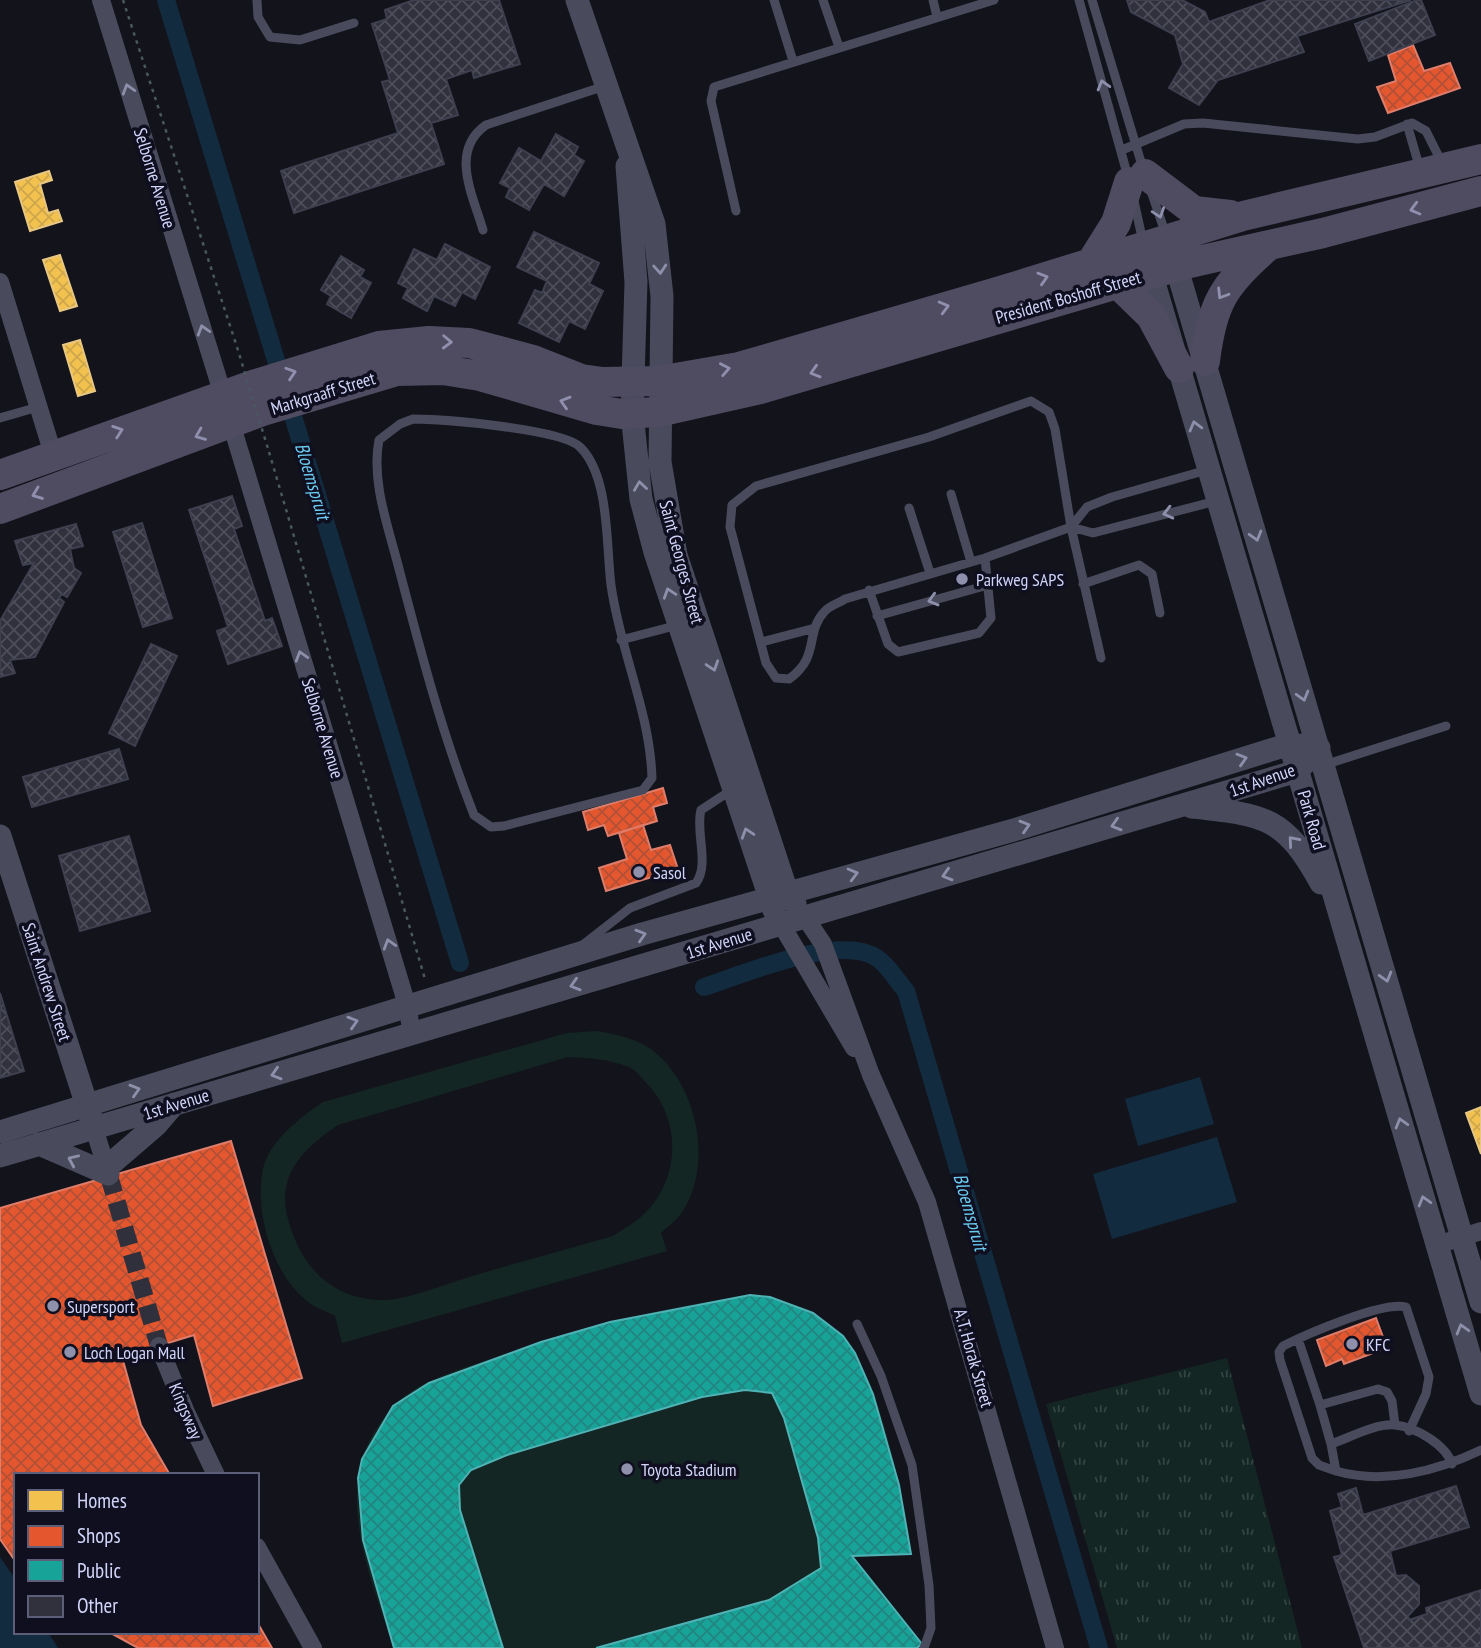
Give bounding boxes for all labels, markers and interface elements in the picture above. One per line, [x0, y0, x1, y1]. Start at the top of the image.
one-way arrow [1097, 79, 1112, 91]
one-way arrow [122, 84, 137, 96]
street label: Selborne Avenue [129, 125, 181, 231]
one-way arrow [1409, 200, 1421, 215]
one-way arrow [1150, 207, 1165, 219]
one-way arrow [652, 264, 667, 275]
street label: President Boshoff Street [993, 265, 1143, 329]
one-way arrow [1036, 272, 1049, 286]
one-way arrow [1217, 287, 1230, 300]
one-way arrow [938, 301, 950, 315]
one-way arrow [196, 324, 211, 336]
one-way arrow [442, 334, 453, 350]
one-way arrow [719, 362, 731, 377]
one-way arrow [810, 364, 822, 379]
street label: Markgraaff Street [268, 366, 378, 420]
one-way arrow [284, 366, 296, 381]
one-way arrow [560, 396, 572, 411]
one-way arrow [1189, 420, 1203, 432]
one-way arrow [111, 425, 123, 440]
one-way arrow [194, 427, 207, 441]
water label: Bloemspruit [290, 440, 337, 525]
one-way arrow [632, 480, 647, 492]
one-way arrow [32, 486, 44, 500]
street label: Saint Georges Street [654, 498, 710, 626]
one-way arrow [1163, 505, 1175, 520]
one-way arrow [1248, 529, 1263, 541]
place label: Parkweg SAPS [976, 568, 1064, 591]
marker: Parkweg SAPS [954, 571, 970, 587]
one-way arrow [663, 587, 677, 600]
one-way arrow [927, 592, 939, 606]
one-way arrow [295, 650, 310, 662]
one-way arrow [705, 659, 719, 672]
street label: Selborne Avenue [297, 675, 349, 781]
one-way arrow [1295, 690, 1310, 702]
one-way arrow [1236, 753, 1248, 767]
street label: 1st Avenue [1226, 758, 1298, 802]
street label: Park Road [1293, 788, 1331, 852]
one-way arrow [1110, 816, 1122, 831]
one-way arrow [1019, 820, 1031, 835]
one-way arrow [741, 827, 755, 839]
one-way arrow [1289, 836, 1301, 849]
place label: Sasol [653, 861, 687, 884]
marker: Sasol [631, 864, 647, 880]
one-way arrow [941, 867, 953, 882]
one-way arrow [847, 868, 859, 882]
street label: Saint Andrew Street [17, 920, 77, 1044]
street label: 1st Avenue [683, 922, 755, 964]
one-way arrow [634, 928, 646, 943]
one-way arrow [382, 938, 397, 950]
one-way arrow [1377, 971, 1392, 983]
one-way arrow [569, 977, 581, 992]
one-way arrow [346, 1016, 358, 1031]
one-way arrow [270, 1066, 282, 1081]
street label: 1st Avenue [140, 1083, 212, 1125]
one-way arrow [129, 1084, 141, 1098]
one-way arrow [1395, 1118, 1410, 1130]
one-way arrow [68, 1154, 81, 1168]
water label: Bloemspruit [949, 1171, 994, 1256]
one-way arrow [1418, 1196, 1433, 1208]
place label: Supersport [67, 1295, 135, 1318]
marker: Supersport [45, 1298, 61, 1314]
street label: A.T. Horak Street [949, 1306, 999, 1410]
one-way arrow [1455, 1323, 1470, 1335]
place label: KFC [1366, 1333, 1391, 1356]
marker: KFC [1344, 1336, 1360, 1352]
place label: Loch Logan Mall [84, 1341, 186, 1364]
marker: Loch Logan Mall [62, 1344, 78, 1360]
street label: Kingsway [164, 1379, 208, 1443]
place label: Toyota Stadium [641, 1458, 736, 1481]
marker: Toyota Stadium [619, 1461, 635, 1477]
legend [14, 1473, 259, 1634]
text: Homes [77, 1487, 127, 1514]
text: Shops [77, 1522, 121, 1549]
text: Public [77, 1557, 122, 1584]
text: Other [77, 1592, 118, 1619]

